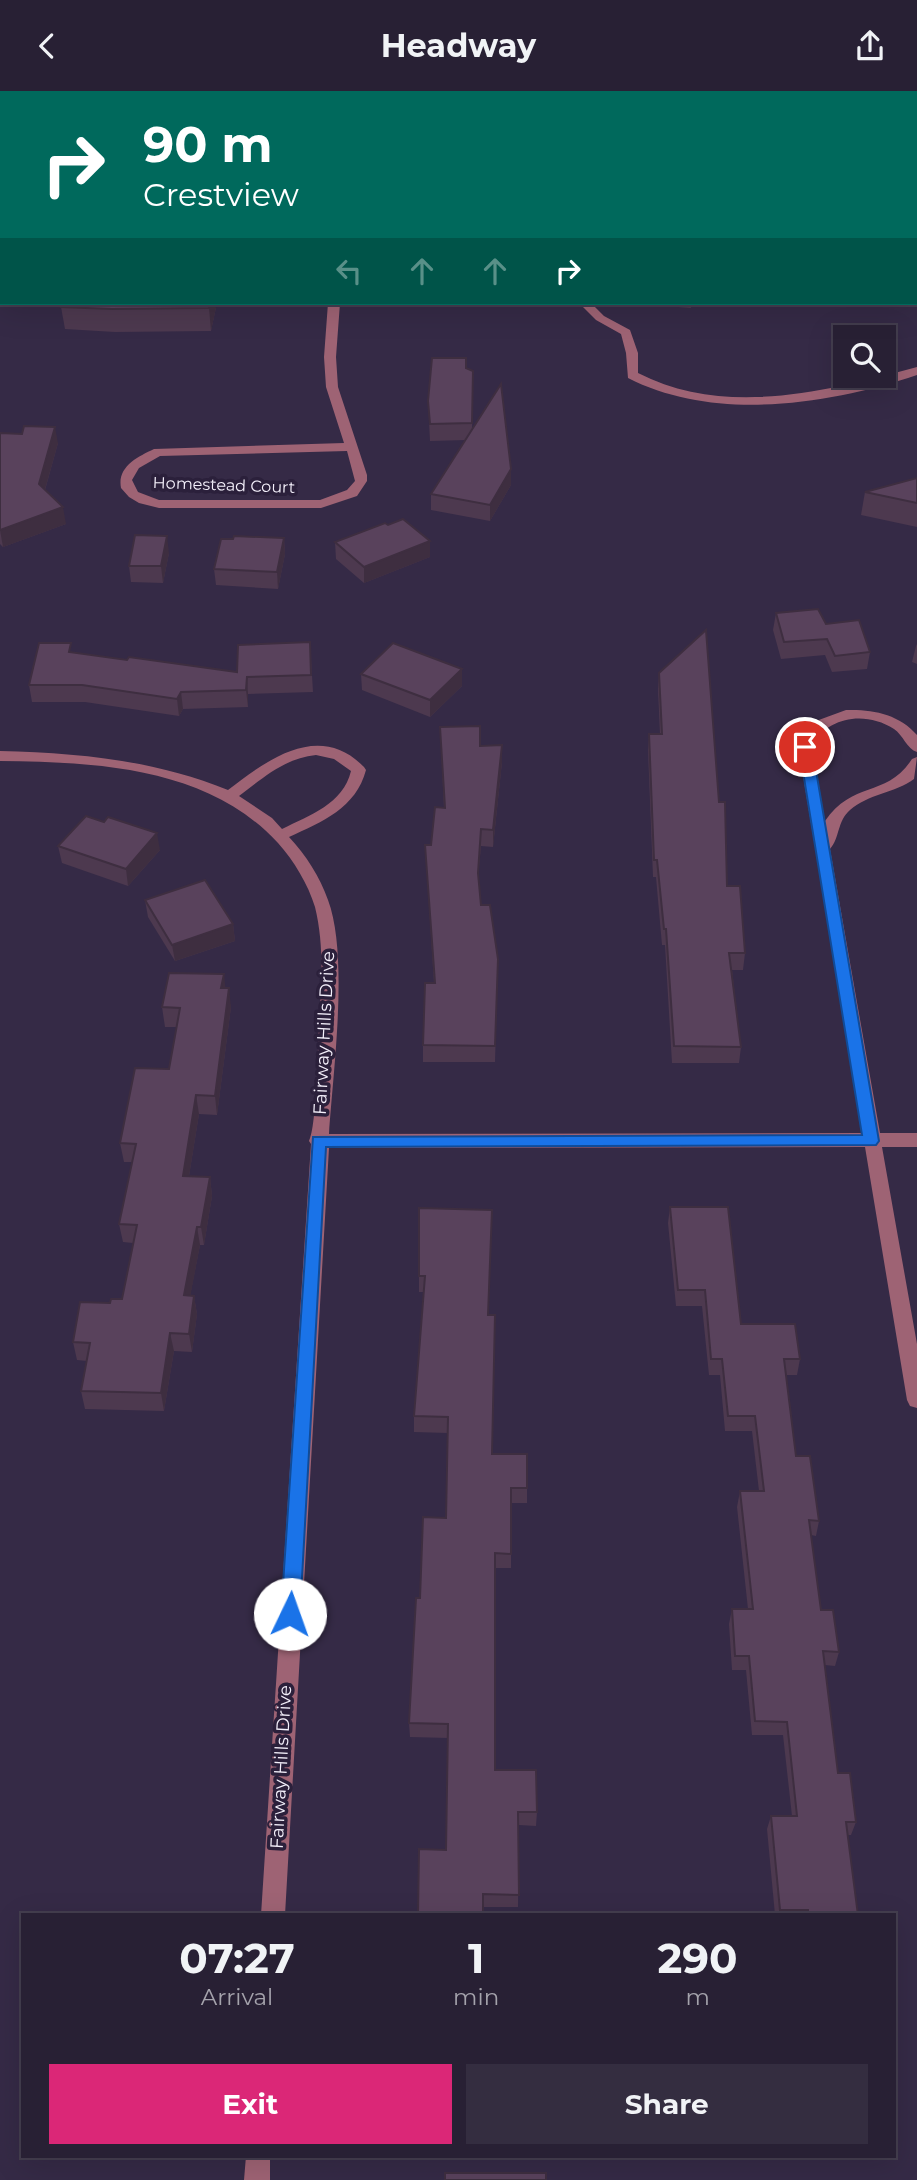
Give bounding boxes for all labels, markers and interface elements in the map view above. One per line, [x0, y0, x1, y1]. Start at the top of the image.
text: Headway [381, 26, 536, 65]
icon: back [28, 27, 66, 65]
icon: share [851, 27, 889, 65]
text: 90 m [143, 115, 273, 174]
icon: right [28, 119, 119, 210]
text: Crestview [143, 175, 299, 214]
icon: left [330, 252, 368, 290]
icon: ahead [403, 252, 441, 290]
icon: ahead [476, 252, 514, 290]
icon: right [549, 252, 587, 290]
map controls [833, 325, 896, 388]
button: search [833, 325, 896, 388]
street label: Homestead Court [152, 473, 296, 497]
pin [775, 717, 835, 777]
icon: arrive [786, 728, 824, 766]
street label: Fairway Hills Drive [309, 950, 339, 1115]
position arrow [253, 1577, 327, 1651]
street label: Fairway Hills Drive [266, 1684, 296, 1849]
text: 07:27 [179, 1932, 295, 1984]
text: 1 [468, 1932, 484, 1984]
text: 290 [658, 1932, 738, 1984]
text: Arrival [201, 1983, 273, 2011]
text: min [453, 1983, 499, 2011]
text: m [685, 1983, 710, 2011]
button: Exit [49, 2064, 452, 2144]
button: Share [466, 2064, 868, 2144]

